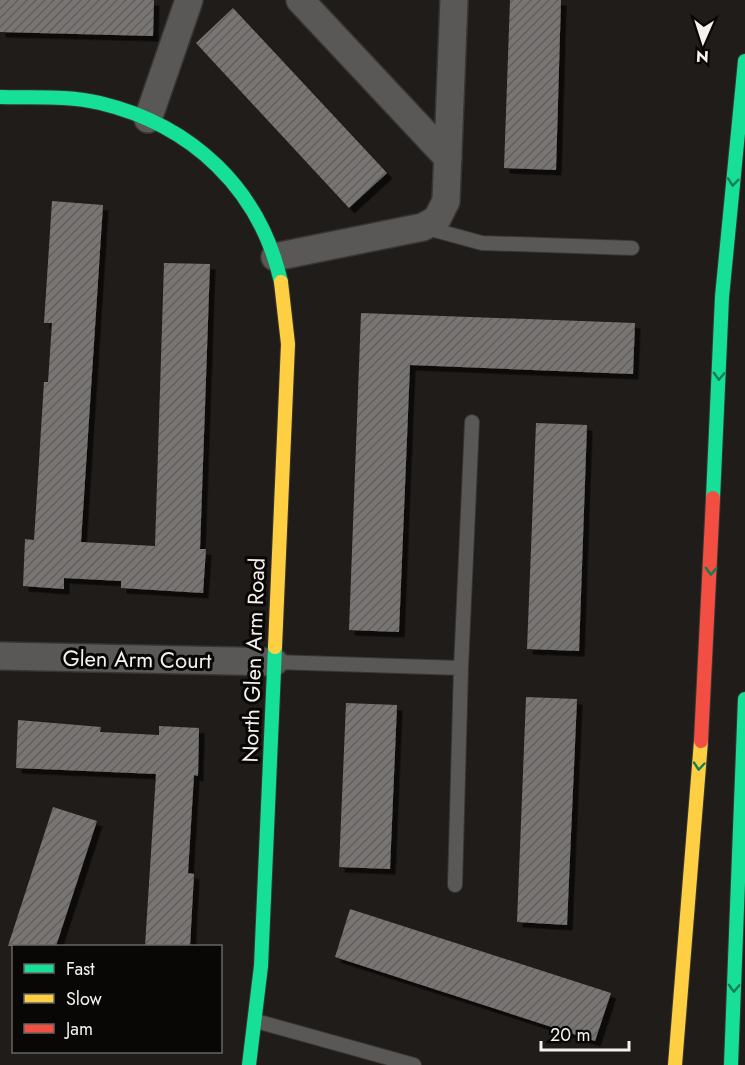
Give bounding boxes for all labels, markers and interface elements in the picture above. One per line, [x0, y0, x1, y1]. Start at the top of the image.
north arrow [673, 12, 733, 72]
text: N [695, 45, 709, 68]
one-way arrow [727, 177, 740, 186]
one-way arrow [713, 372, 725, 381]
street label: North Glen Arm Road [233, 557, 273, 763]
one-way arrow [705, 567, 718, 576]
street label: Glen Arm Court [62, 642, 212, 676]
one-way arrow [693, 761, 706, 770]
legend [12, 945, 222, 1053]
text: Fast [66, 956, 95, 982]
one-way arrow [728, 984, 740, 993]
text: Slow [66, 986, 103, 1012]
scale bar [541, 1014, 630, 1052]
text: Jam [64, 1016, 93, 1042]
text: 20 m [550, 1022, 590, 1048]

